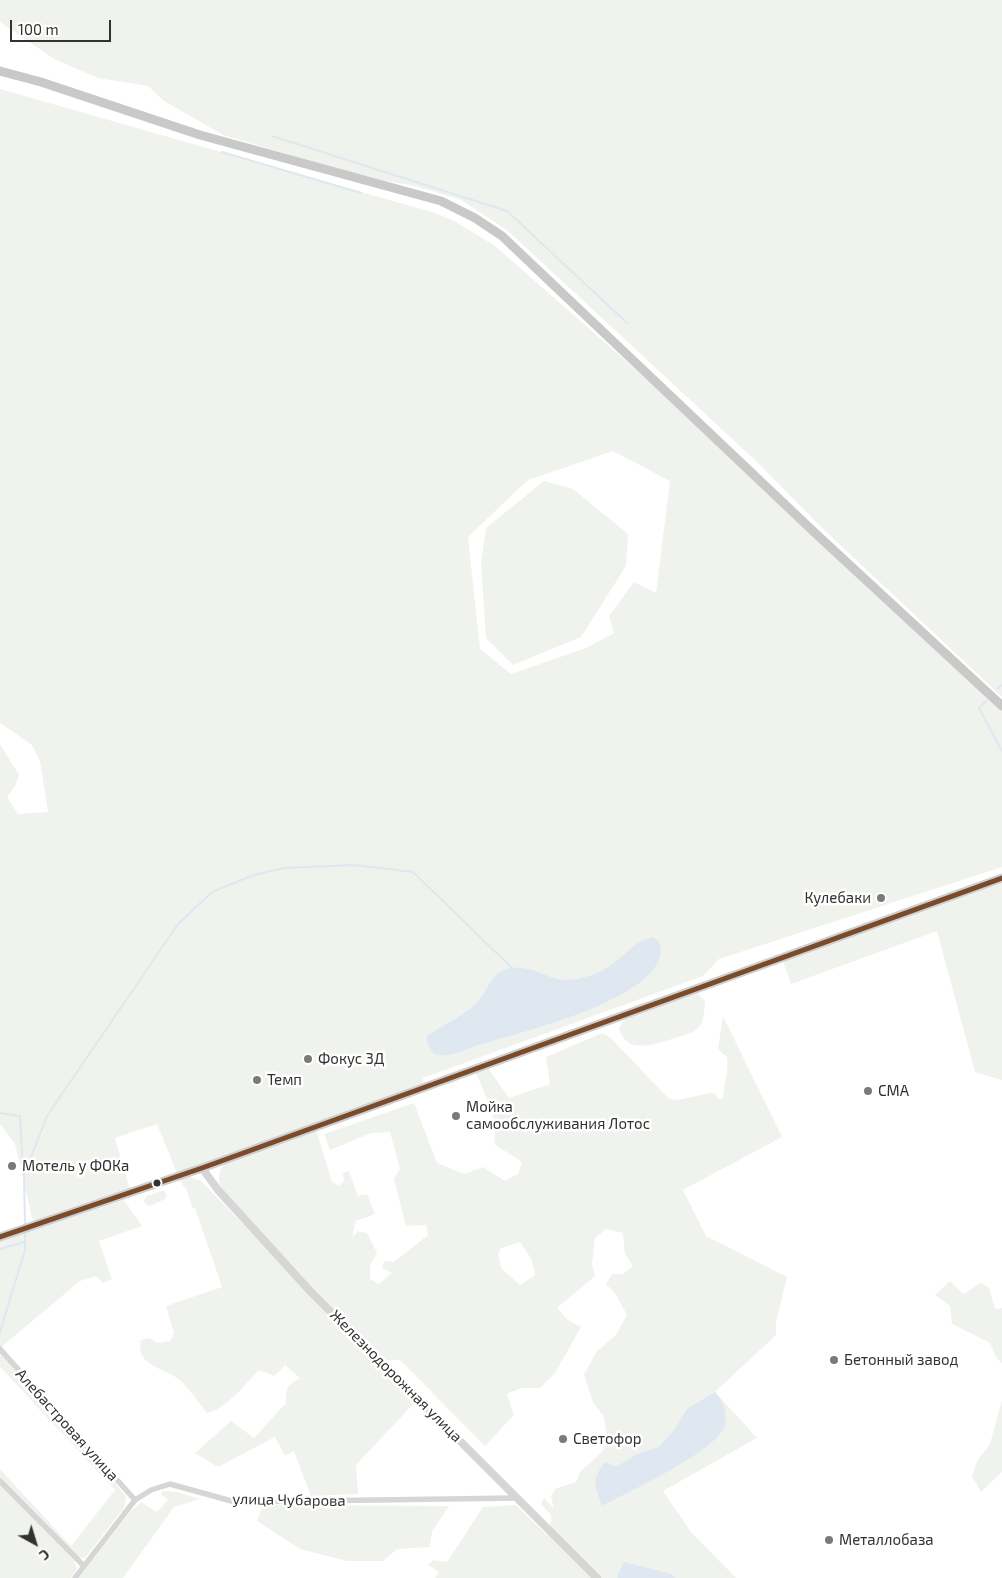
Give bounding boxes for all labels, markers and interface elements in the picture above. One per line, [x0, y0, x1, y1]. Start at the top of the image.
scale bar [12, 10, 114, 42]
text: 100 m [18, 20, 59, 38]
place label: Кулебаки [804, 889, 871, 907]
marker: Кулебаки [875, 892, 887, 904]
place label: Фокус 3Д [318, 1050, 384, 1068]
marker: Фокус 3Д [302, 1053, 314, 1065]
place label: Темп [267, 1071, 302, 1089]
marker: Темп [251, 1074, 263, 1086]
place label: CMA [878, 1082, 909, 1100]
marker: CMA [862, 1085, 874, 1097]
place label: Мойка самообслуживания Лотос [466, 1098, 650, 1133]
marker: Мойка самообслуживания Лотос [450, 1110, 462, 1122]
place label: Мотель у ФОКа [22, 1157, 129, 1175]
marker: Мотель у ФОКа [6, 1160, 18, 1172]
unlabelled marker [152, 1178, 162, 1188]
street label: Железнодорожная улица [326, 1306, 466, 1446]
place label: Бетонный завод [844, 1351, 958, 1369]
marker: Бетонный завод [828, 1354, 840, 1366]
street label: Алебастровая улица [12, 1365, 122, 1485]
place label: Светофор [573, 1430, 642, 1448]
marker: Светофор [557, 1433, 569, 1445]
street label: улица Чубарова [232, 1490, 346, 1510]
north arrow [10, 1518, 60, 1568]
place label: Металлобаза [839, 1531, 934, 1549]
marker: Металлобаза [823, 1534, 835, 1546]
text: С [36, 1546, 53, 1564]

